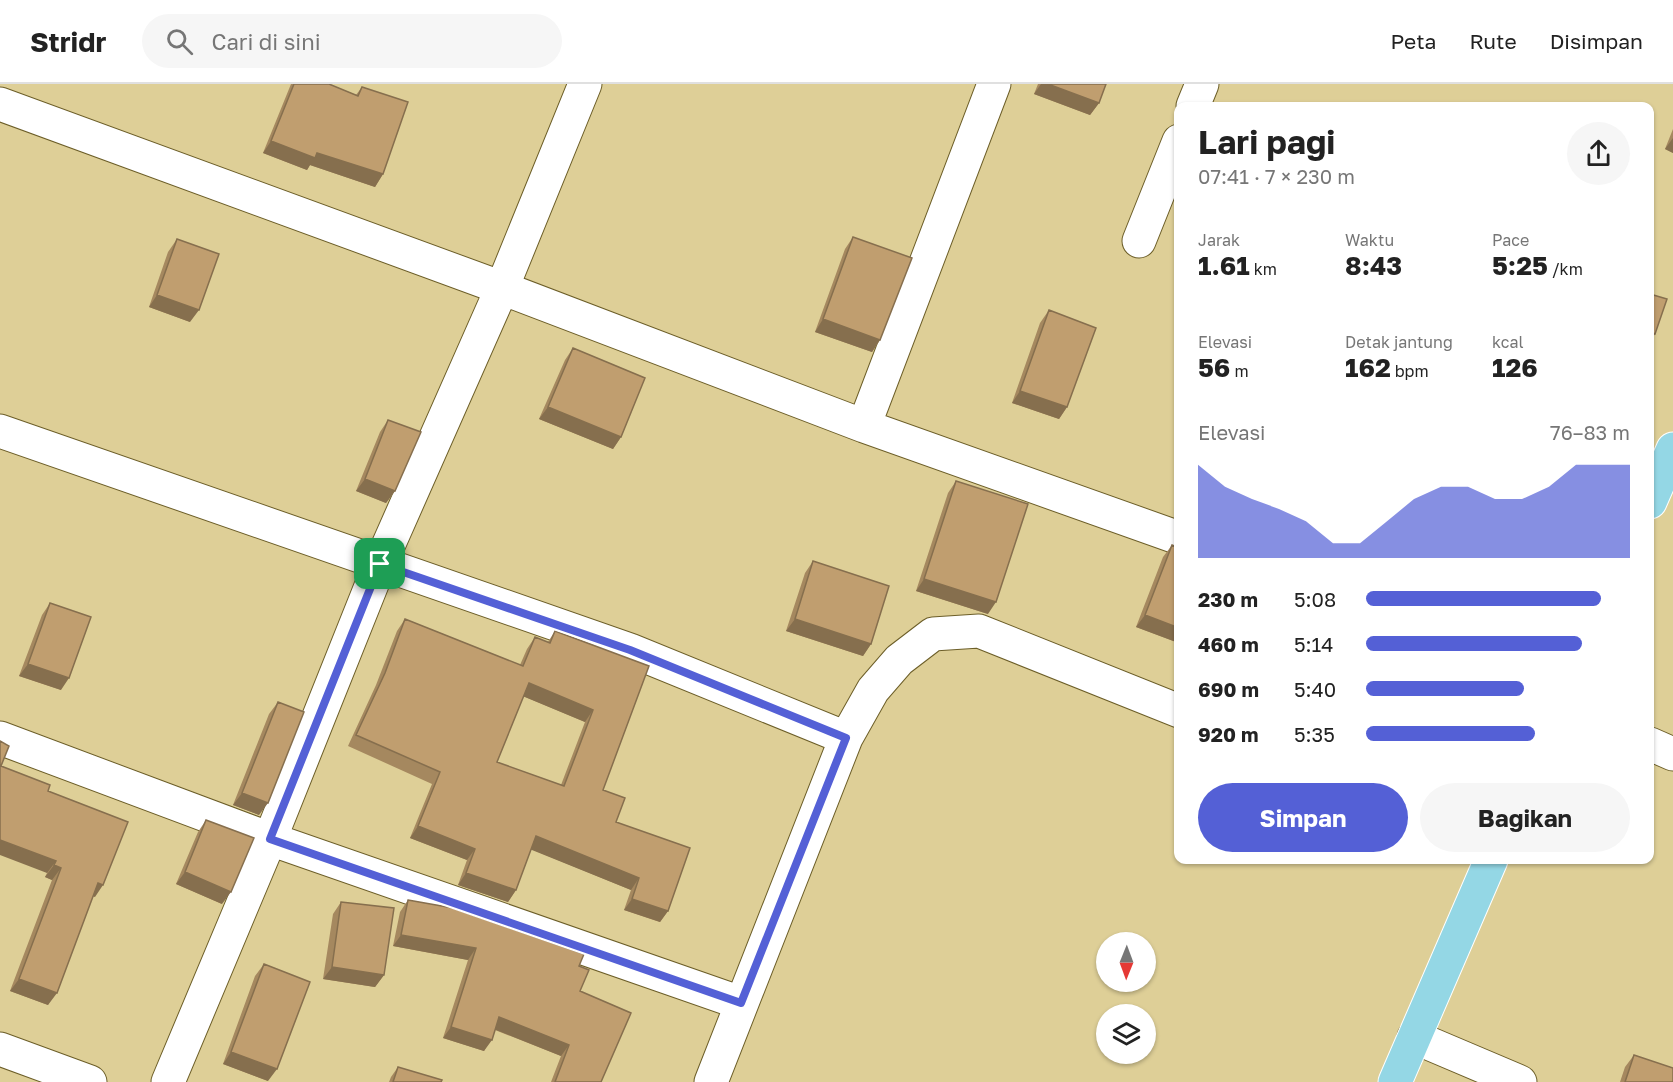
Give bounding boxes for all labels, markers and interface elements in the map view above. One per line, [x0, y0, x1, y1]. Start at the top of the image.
search box [142, 14, 562, 68]
text: Stridr [30, 25, 106, 58]
icon: search [163, 25, 196, 58]
text: Cari di sini [211, 28, 321, 55]
text: Peta [1390, 28, 1436, 54]
text: Rute [1469, 28, 1517, 54]
text: Disimpan [1550, 28, 1643, 54]
text: Lari pagi [1198, 122, 1335, 161]
button: share [1567, 122, 1630, 185]
text: 07:41 · 7 × 230 m [1198, 164, 1355, 188]
text: Jarak [1198, 230, 1240, 250]
text: Waktu [1345, 230, 1394, 250]
text: Pace [1492, 230, 1529, 250]
text: 1.61 [1198, 250, 1250, 281]
text: 8:43 [1345, 250, 1402, 281]
text: 5:25 [1492, 250, 1548, 281]
text: km [1250, 259, 1277, 279]
text: /km [1548, 259, 1583, 279]
text: Elevasi [1198, 332, 1252, 352]
text: Detak jantung [1345, 332, 1453, 352]
text: kcal [1492, 332, 1524, 352]
text: 56 [1198, 352, 1230, 383]
text: 162 [1345, 352, 1391, 383]
text: 126 [1492, 352, 1538, 383]
text: m [1230, 361, 1249, 381]
text: bpm [1391, 361, 1429, 381]
text: Elevasi [1198, 420, 1265, 444]
text: 76–83 m [1550, 420, 1630, 444]
pin [354, 538, 405, 589]
icon: arrive [363, 547, 396, 580]
text: 230 m [1198, 587, 1258, 611]
text: 5:08 [1294, 587, 1336, 611]
text: 460 m [1198, 632, 1259, 656]
text: 5:14 [1294, 632, 1334, 656]
text: 690 m [1198, 677, 1259, 701]
text: 5:40 [1294, 677, 1336, 701]
text: 920 m [1198, 722, 1258, 746]
text: 5:35 [1294, 722, 1335, 746]
button: Simpan [1198, 783, 1408, 852]
button: Bagikan [1420, 783, 1630, 852]
north arrow [1096, 932, 1156, 992]
map controls [1096, 932, 1156, 1064]
button: layers [1096, 1004, 1156, 1064]

